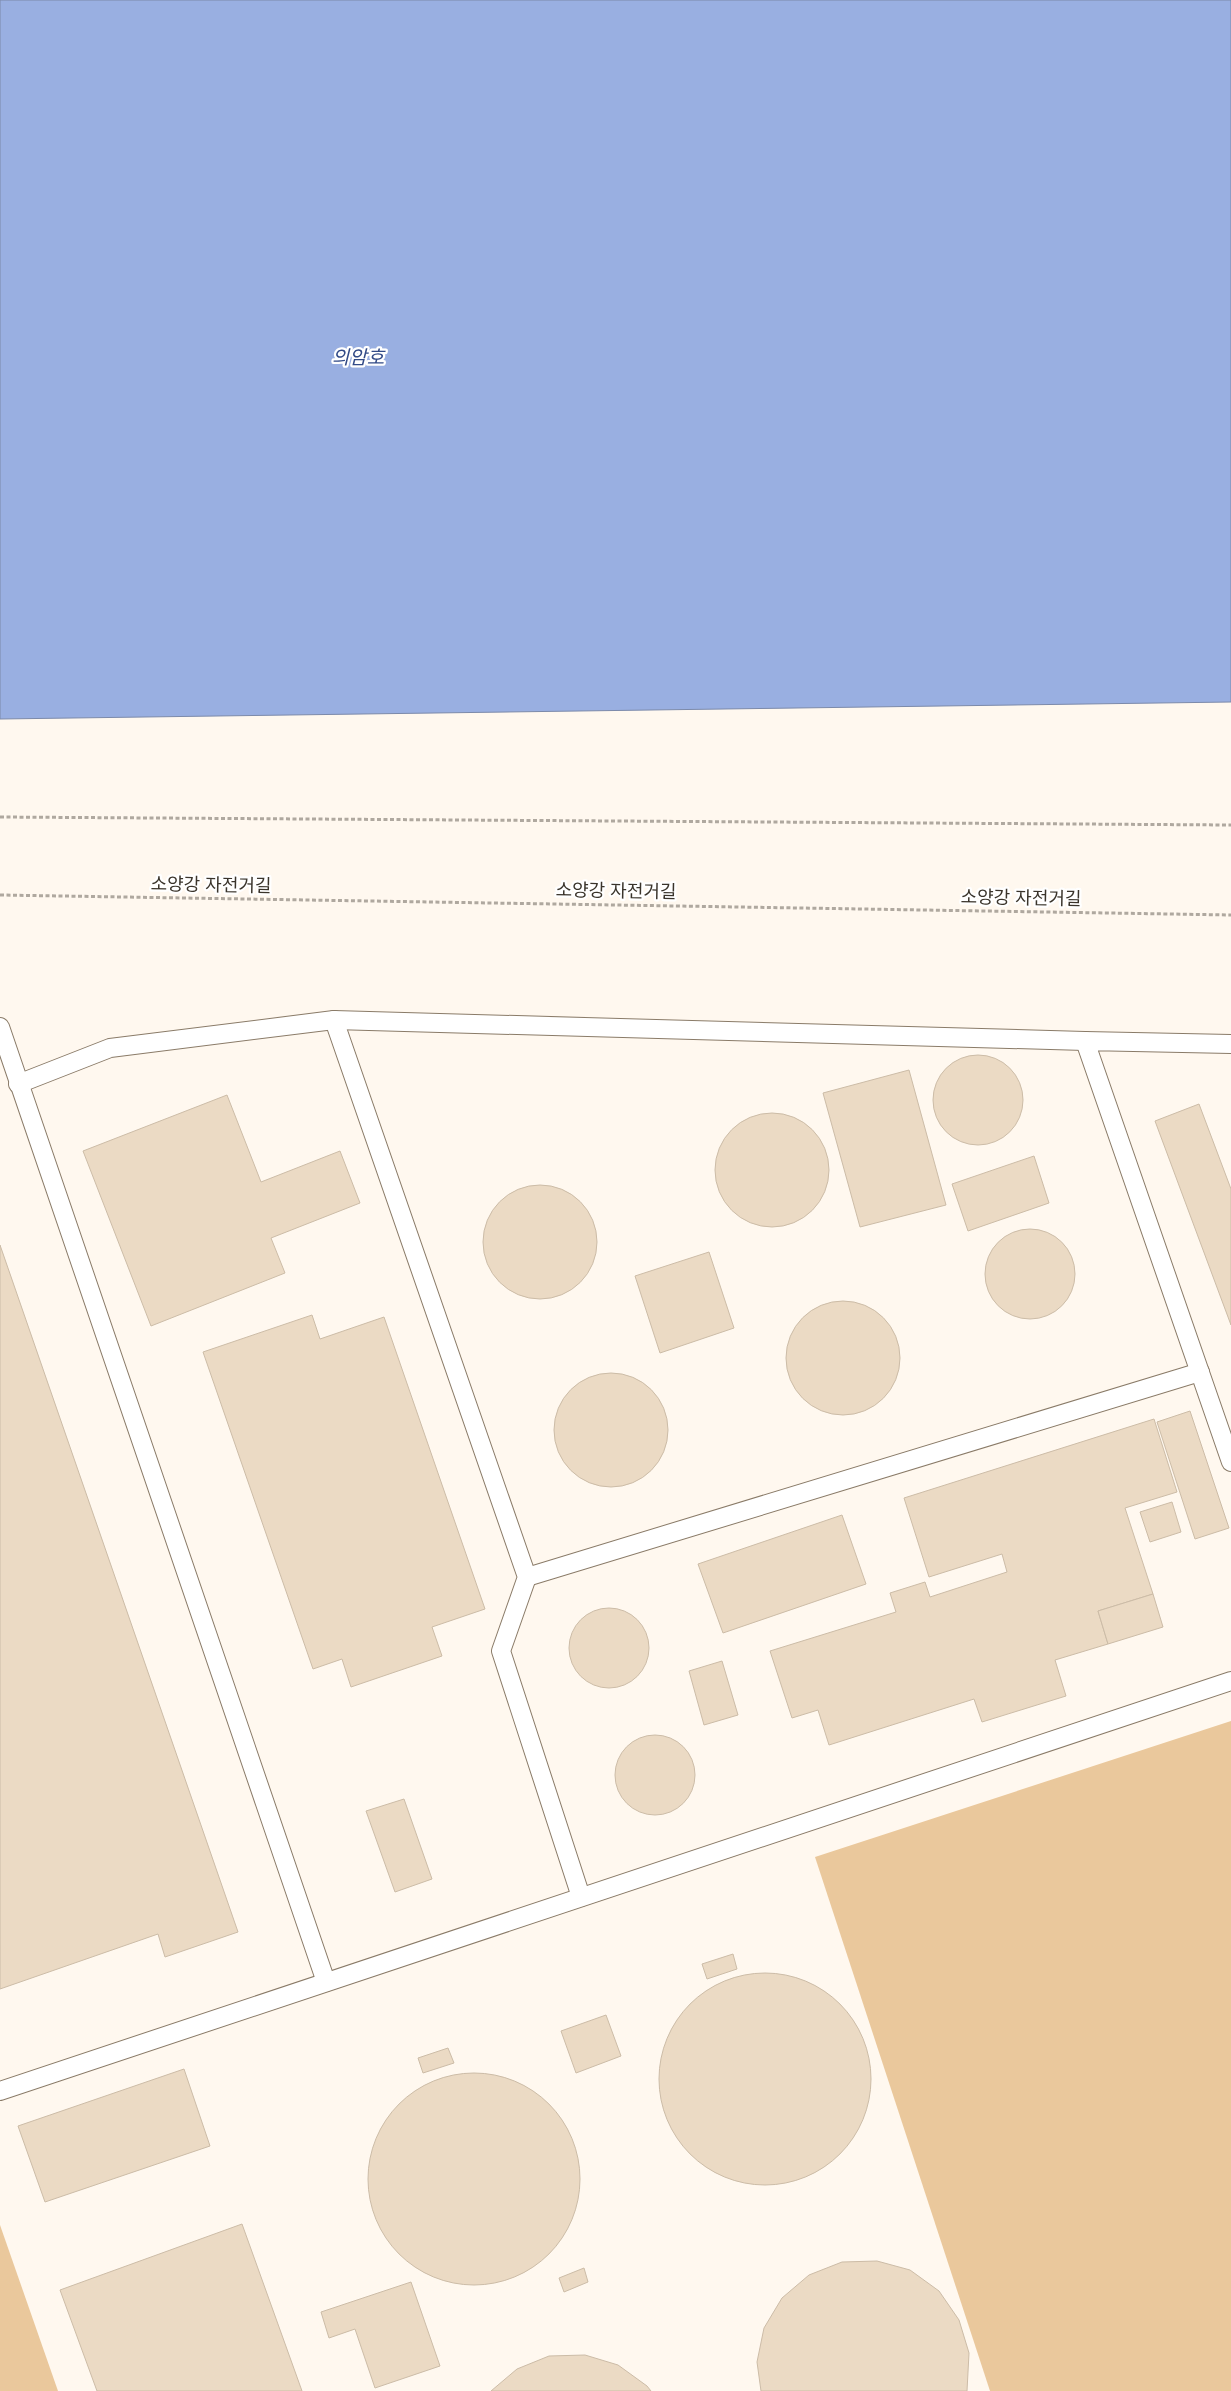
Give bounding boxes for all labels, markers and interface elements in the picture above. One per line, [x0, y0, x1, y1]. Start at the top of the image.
water label: 의암호 [332, 345, 386, 369]
street label: 소양강 자전거길 [150, 872, 272, 897]
street label: 소양강 자전거길 [555, 878, 677, 903]
street label: 소양강 자전거길 [960, 885, 1082, 910]

